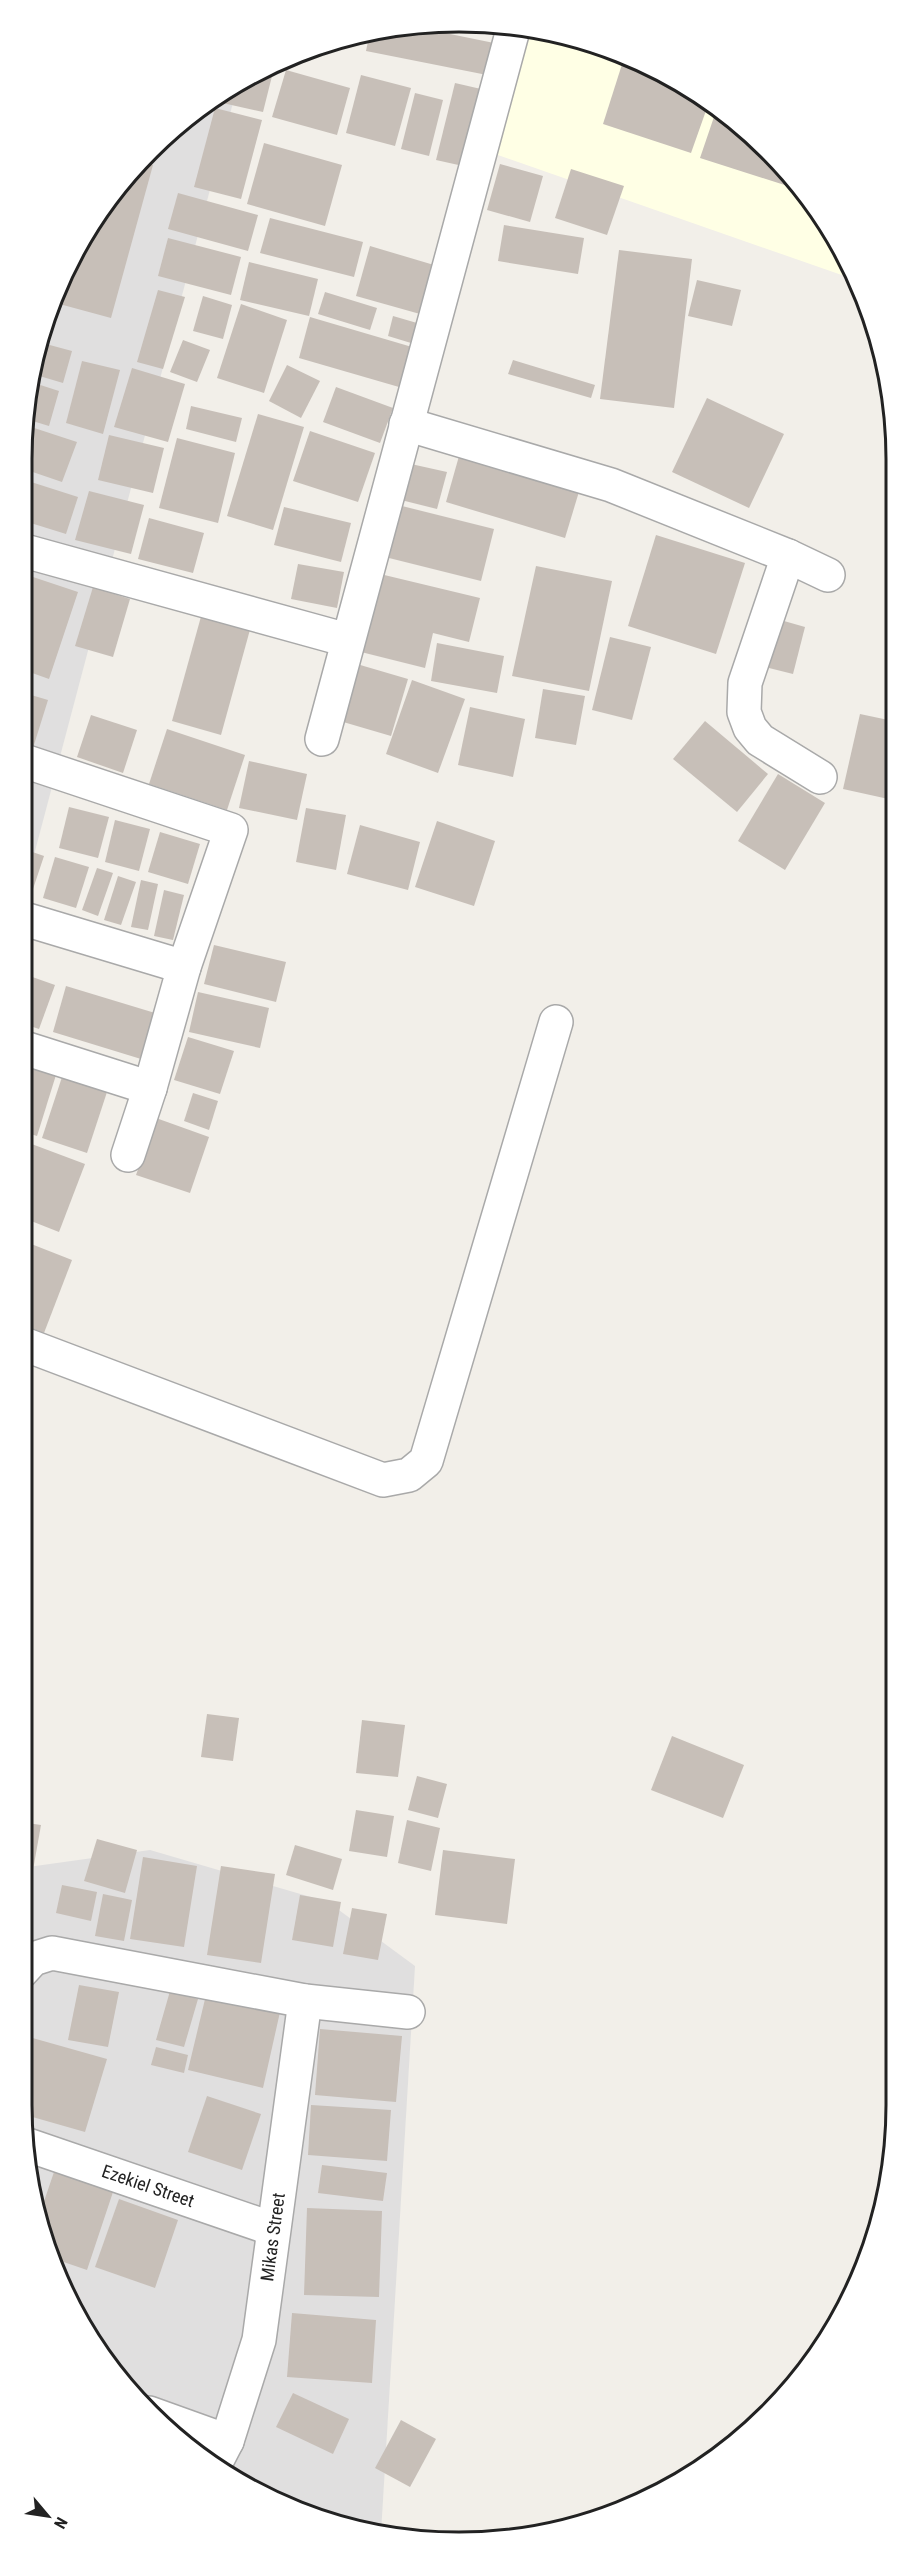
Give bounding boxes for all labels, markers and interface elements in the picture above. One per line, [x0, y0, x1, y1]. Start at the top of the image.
street label: Ezekiel Street [99, 2160, 197, 2211]
street label: Mikas Street [256, 2191, 289, 2283]
north arrow [18, 2486, 78, 2546]
text: N [50, 2514, 71, 2532]

